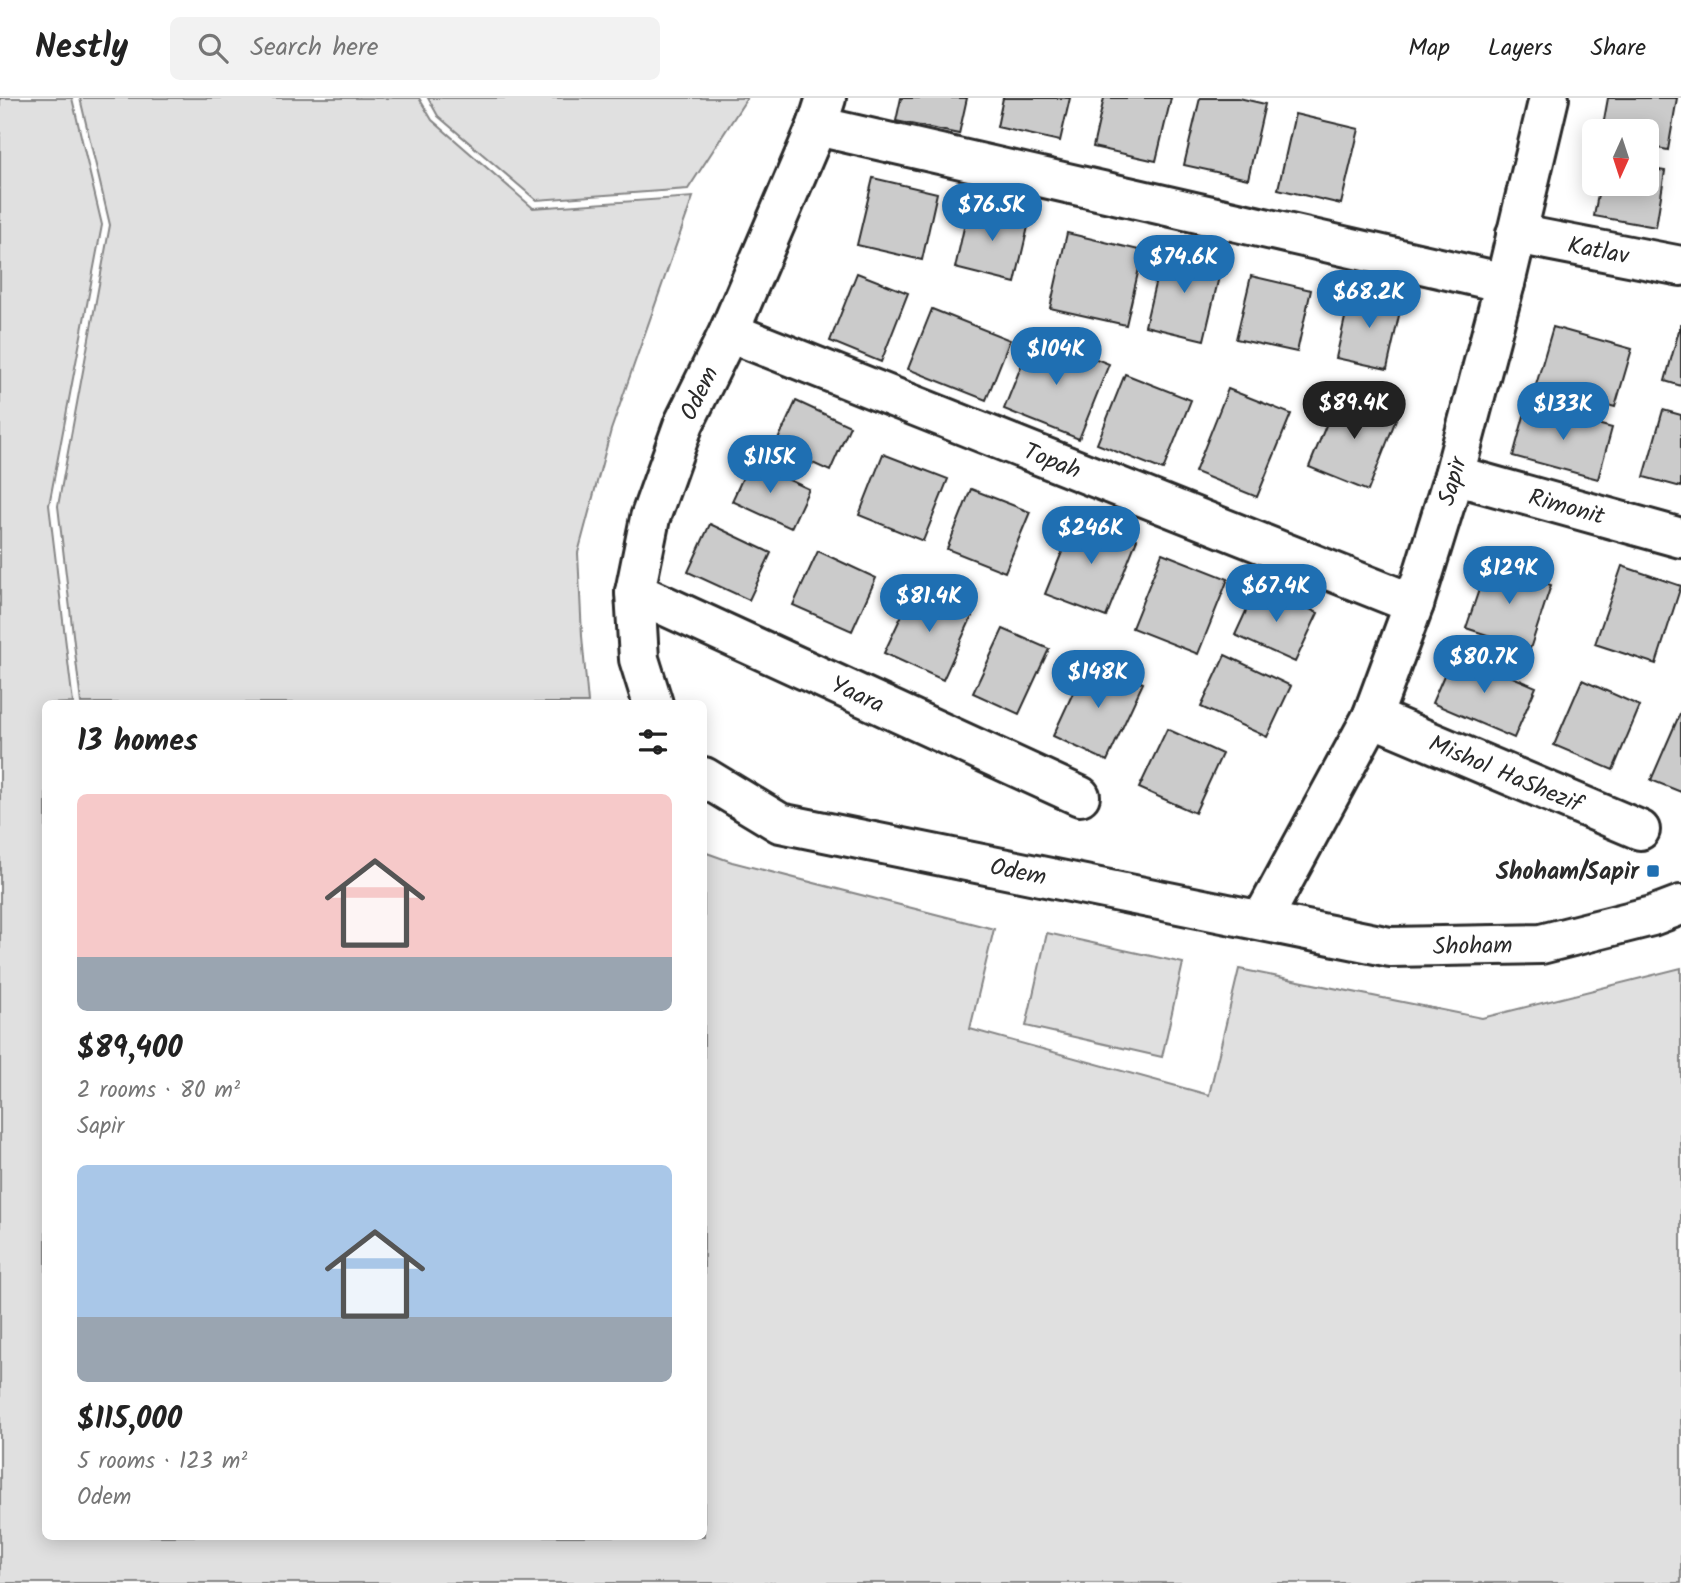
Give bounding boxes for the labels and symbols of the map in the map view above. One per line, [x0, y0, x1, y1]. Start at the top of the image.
north arrow [1582, 119, 1659, 196]
pin: $76.5K [935, 184, 1049, 243]
street label: Katlav [1564, 226, 1633, 277]
pin: $74.6K [1127, 236, 1241, 295]
pin: $68.2K [1312, 271, 1426, 330]
pin: $104K [1007, 328, 1105, 387]
street label: Odem [670, 360, 730, 428]
pin: $89.4K [1297, 382, 1411, 441]
pin: $133K [1514, 382, 1612, 442]
street label: Topah [1017, 433, 1087, 491]
pin: $115K [721, 436, 819, 495]
street label: Sapir [1428, 451, 1479, 511]
street label: Rimonit [1524, 479, 1610, 537]
pin: $246K [1042, 506, 1140, 566]
pin: $129K [1460, 546, 1558, 606]
pin: $67.4K [1219, 564, 1333, 624]
pin: $81.4K [872, 574, 986, 634]
pin: $80.7K [1427, 636, 1541, 695]
pin: $148K [1049, 650, 1147, 710]
street label: Yaara [824, 666, 890, 725]
street label: Mishol HaShezif [1422, 725, 1591, 826]
street label: Odem [986, 848, 1050, 898]
place label: Shoham/Sapir [1496, 853, 1640, 892]
marker: Shoham/Sapir [1645, 863, 1661, 879]
street label: Shoham [1432, 927, 1513, 967]

